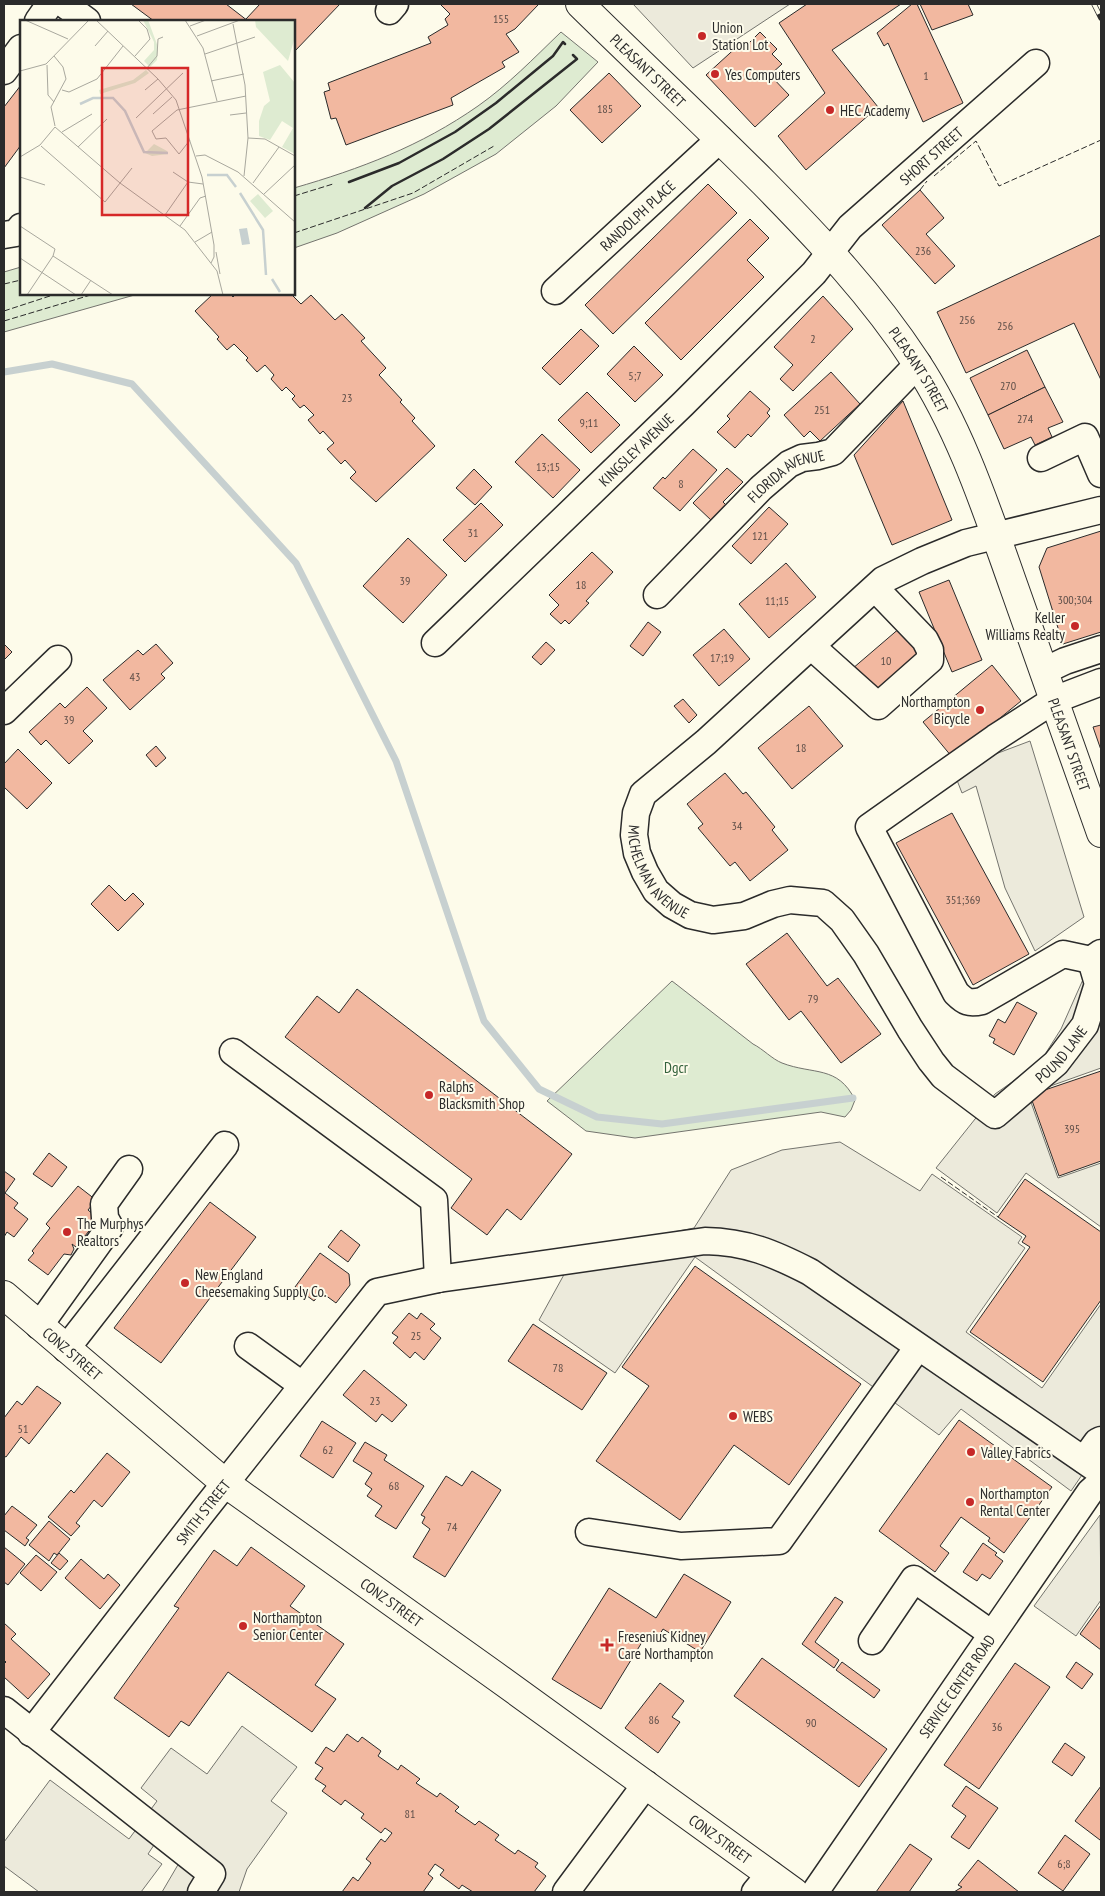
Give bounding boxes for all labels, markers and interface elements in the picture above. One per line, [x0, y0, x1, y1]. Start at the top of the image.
house number: 155 [493, 11, 509, 26]
place label: Union Station Lot [712, 18, 768, 54]
inset map [20, 20, 295, 295]
street label: PLEASANT STREET [607, 30, 690, 111]
marker: Union Station Lot [696, 30, 708, 42]
place label: Yes Computers [725, 65, 800, 84]
marker: Yes Computers [709, 68, 721, 80]
house number: 1 [923, 68, 929, 83]
house number: 185 [597, 101, 613, 116]
place label: HEC Academy [840, 101, 910, 120]
marker: HEC Academy [824, 104, 836, 116]
street label: SHORT STREET [895, 122, 967, 189]
street label: RANDOLPH PLACE [596, 176, 679, 254]
house number: 236 [915, 243, 931, 258]
house number: 256 [959, 312, 975, 327]
house number: 256 [997, 318, 1013, 333]
street label: PLEASANT STREET [885, 323, 953, 416]
house number: 2 [810, 331, 816, 346]
house number: 5;7 [628, 368, 642, 383]
house number: 270 [1000, 378, 1016, 393]
house number: 23 [342, 390, 352, 405]
house number: 251 [814, 402, 830, 417]
street label: KINGSLEY AVENUE [594, 409, 677, 490]
house number: 274 [1017, 411, 1034, 426]
house number: 9;11 [580, 415, 598, 430]
street label: FLORIDA AVENUE [743, 445, 827, 506]
house number: 13;15 [536, 459, 560, 474]
house number: 8 [678, 476, 684, 491]
house number: 31 [468, 525, 478, 540]
house number: 121 [752, 528, 768, 543]
house number: 39 [400, 573, 410, 588]
house number: 18 [576, 577, 586, 592]
house number: 300;304 [1058, 592, 1093, 607]
house number: 11;15 [765, 593, 789, 608]
place label: Keller Williams Realty [985, 608, 1066, 644]
marker: Keller Williams Realty [1069, 620, 1081, 632]
house number: 17;19 [710, 650, 734, 665]
house number: 10 [881, 653, 891, 668]
house number: 43 [130, 669, 140, 684]
place label: Northampton Bicycle [901, 692, 970, 728]
street label: PLEASANT STREET [1044, 695, 1095, 794]
marker: Northampton Bicycle [974, 704, 986, 716]
house number: 39 [64, 712, 74, 727]
house number: 18 [796, 740, 806, 755]
house number: 34 [732, 818, 743, 833]
street label: MICHELMAN AVENUE [625, 824, 693, 922]
house number: 351;369 [946, 892, 981, 907]
house number: 79 [808, 991, 818, 1006]
street label: POUND LANE [1031, 1022, 1091, 1086]
park label: Dgcr [664, 1058, 689, 1077]
place label: Ralphs Blacksmith Shop [439, 1077, 525, 1113]
marker: Ralphs Blacksmith Shop [423, 1089, 435, 1101]
house number: 395 [1064, 1121, 1080, 1136]
place label: The Murphys Realtors [77, 1214, 144, 1250]
marker: The Murphys Realtors [61, 1226, 73, 1238]
place label: New England Cheesemaking Supply Co. [195, 1265, 327, 1301]
marker: New England Cheesemaking Supply Co. [179, 1277, 191, 1289]
street label: CONZ STREET [39, 1323, 106, 1384]
house number: 25 [411, 1328, 421, 1343]
house number: 78 [553, 1360, 563, 1375]
house number: 23 [370, 1393, 380, 1408]
place label: WEBS [743, 1407, 773, 1426]
marker: WEBS [727, 1410, 739, 1422]
house number: 51 [18, 1421, 28, 1436]
house number: 62 [323, 1442, 333, 1457]
place label: Valley Fabrics [980, 1443, 1051, 1462]
marker: Valley Fabrics [965, 1446, 977, 1458]
street label: SMITH STREET [171, 1475, 234, 1548]
house number: 68 [389, 1478, 399, 1493]
place label: Northampton Rental Center [980, 1484, 1051, 1520]
marker: Northampton Rental Center [964, 1496, 976, 1508]
house number: 74 [447, 1519, 458, 1534]
street label: CONZ STREET [357, 1573, 427, 1631]
place label: Northampton Senior Center [253, 1608, 324, 1644]
marker: Northampton Senior Center [237, 1620, 249, 1632]
place label: Fresenius Kidney Care Northampton [618, 1627, 713, 1663]
street label: SERVICE CENTER ROAD [915, 1631, 999, 1741]
marker: Fresenius Kidney Care Northampton [600, 1638, 614, 1652]
house number: 86 [649, 1712, 659, 1727]
house number: 90 [806, 1715, 816, 1730]
house number: 36 [992, 1719, 1002, 1734]
house number: 81 [405, 1806, 415, 1821]
street label: CONZ STREET [686, 1810, 755, 1868]
house number: 6;8 [1057, 1856, 1071, 1871]

